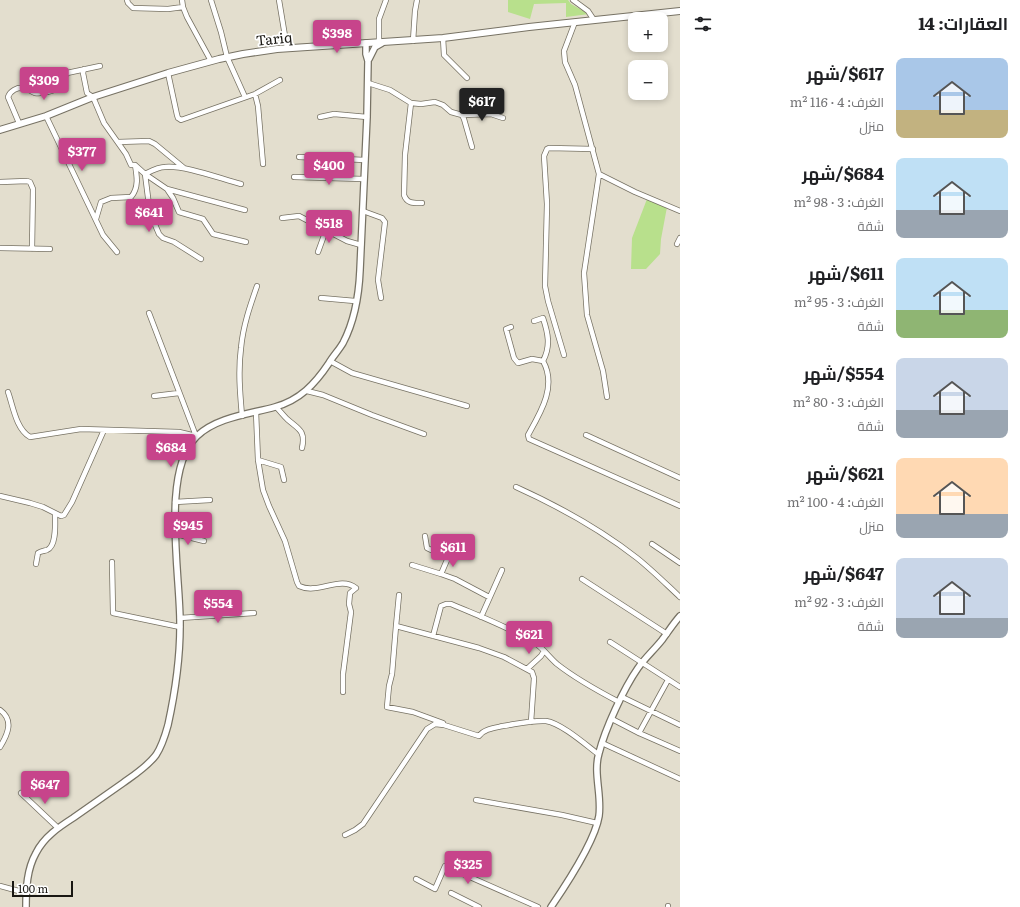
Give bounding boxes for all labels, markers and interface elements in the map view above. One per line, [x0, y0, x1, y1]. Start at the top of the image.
text: العقارات: 14 [918, 10, 1008, 35]
map controls [628, 12, 668, 100]
button: + [628, 12, 668, 52]
icon: filters [692, 13, 714, 35]
pin: $398 [313, 20, 361, 54]
text: $398 [322, 23, 352, 42]
street label: Tariq [255, 26, 294, 50]
button: − [628, 60, 668, 100]
text: $617/شهر [807, 60, 884, 85]
pin: $309 [20, 67, 68, 101]
text: $309 [29, 70, 59, 89]
icon: home [928, 74, 976, 122]
pin: $617 [458, 88, 506, 122]
text: $617 [468, 91, 496, 110]
text: الغرف: 4 · 116 m² [790, 92, 884, 111]
text: منزل [859, 116, 884, 135]
pin: $377 [58, 138, 106, 172]
text: $377 [68, 141, 96, 160]
pin: $400 [305, 152, 353, 186]
text: $400 [313, 155, 345, 174]
text: $684/شهر [802, 160, 884, 185]
icon: home [928, 174, 976, 222]
text: الغرف: 3 · 98 m² [793, 192, 884, 211]
pin: $641 [125, 199, 173, 233]
text: $641 [135, 202, 163, 221]
pin: $518 [305, 210, 353, 244]
text: $518 [315, 213, 343, 232]
text: شقة [857, 216, 884, 235]
text: $611/شهر [808, 260, 884, 285]
icon: home [928, 274, 976, 322]
text: الغرف: 3 · 95 m² [794, 292, 884, 311]
text: شقة [857, 316, 884, 335]
text: $554/شهر [804, 360, 884, 385]
icon: home [928, 374, 976, 422]
text: الغرف: 3 · 80 m² [793, 392, 884, 411]
text: شقة [857, 416, 884, 435]
pin: $684 [147, 434, 195, 468]
text: $684 [156, 437, 186, 456]
text: $621/شهر [806, 460, 884, 485]
icon: home [928, 474, 976, 522]
text: الغرف: 4 · 100 m² [787, 492, 884, 511]
pin: $945 [164, 512, 212, 546]
text: $945 [173, 515, 203, 534]
text: منزل [859, 516, 884, 535]
pin: $611 [429, 534, 477, 568]
text: $611 [440, 537, 466, 556]
text: $647/شهر [804, 560, 884, 585]
icon: home [928, 574, 976, 622]
pin: $554 [194, 590, 242, 624]
text: الغرف: 3 · 92 m² [794, 592, 884, 611]
text: $554 [203, 593, 233, 612]
text: شقة [857, 616, 884, 635]
pin: $621 [505, 621, 553, 655]
text: $621 [515, 624, 543, 643]
pin: $647 [21, 771, 69, 805]
text: $647 [30, 774, 60, 793]
pin: $325 [444, 851, 492, 885]
text: $325 [454, 854, 482, 873]
scale bar [12, 879, 73, 898]
text: 100 m [18, 880, 48, 896]

